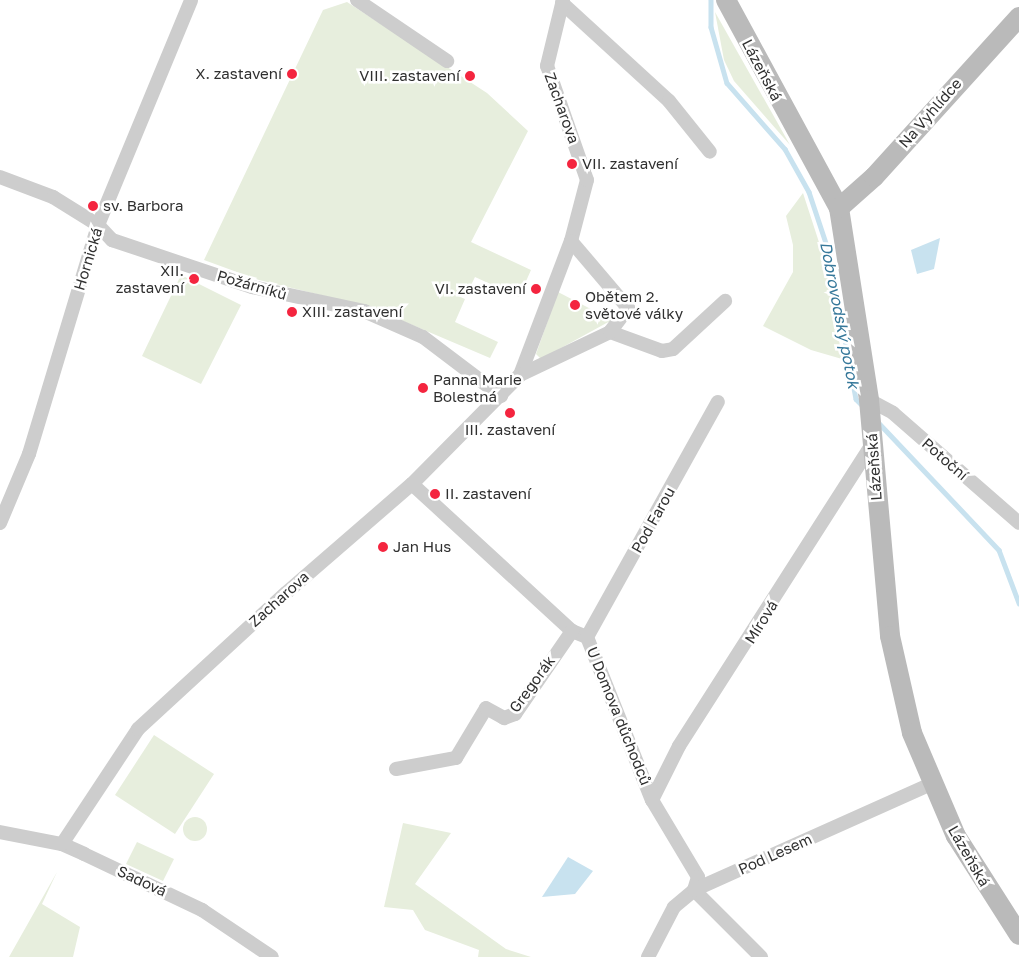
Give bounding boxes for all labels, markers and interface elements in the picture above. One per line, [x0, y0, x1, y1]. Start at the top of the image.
street label: Lázeňská [738, 36, 786, 104]
place label: X. zastavení [196, 65, 282, 83]
place label: VIII. zastavení [359, 67, 460, 85]
marker: X. zastavení [286, 68, 298, 80]
marker: VIII. zastavení [464, 70, 476, 82]
street label: Zacharova [541, 70, 583, 146]
street label: Na Vyhlídce [895, 75, 965, 151]
place label: VII. zastavení [582, 155, 678, 173]
marker: VII. zastavení [566, 158, 578, 170]
place label: sv. Barbora [103, 197, 183, 215]
marker: sv. Barbora [87, 200, 99, 212]
street label: Hornická [70, 226, 106, 292]
water label: Dobrovodský potok [816, 240, 864, 390]
place label: XII. zastavení [116, 261, 184, 296]
street label: Požárníků [215, 266, 289, 304]
marker: XII. zastavení [188, 273, 200, 285]
place label: VI. zastavení [435, 280, 526, 298]
marker: VI. zastavení [530, 283, 542, 295]
place label: Obětem 2. světové války [585, 287, 683, 322]
marker: Obětem 2. světové války [569, 299, 581, 311]
place label: XIII. zastavení [302, 303, 403, 321]
marker: XIII. zastavení [286, 306, 298, 318]
place label: Panna Marie Bolestná [433, 370, 522, 405]
marker: Panna Marie Bolestná [417, 382, 429, 394]
marker: III. zastavení [504, 407, 516, 419]
place label: III. zastavení [465, 421, 555, 439]
street label: Lázeňská [863, 433, 885, 501]
street label: Potoční [918, 434, 972, 484]
street label: Pod Farou [628, 484, 678, 556]
place label: II. zastavení [445, 485, 531, 503]
marker: II. zastavení [429, 488, 441, 500]
place label: Jan Hus [393, 538, 451, 556]
marker: Jan Hus [377, 541, 389, 553]
street label: Zacharova [245, 567, 313, 631]
street label: Mírová [741, 597, 781, 647]
street label: U Domova důchodců [583, 644, 655, 788]
street label: Gregorák [505, 652, 559, 716]
street label: Lázeňská [944, 822, 994, 890]
street label: Pod Lesem [735, 830, 815, 878]
street label: Sadová [114, 862, 170, 900]

